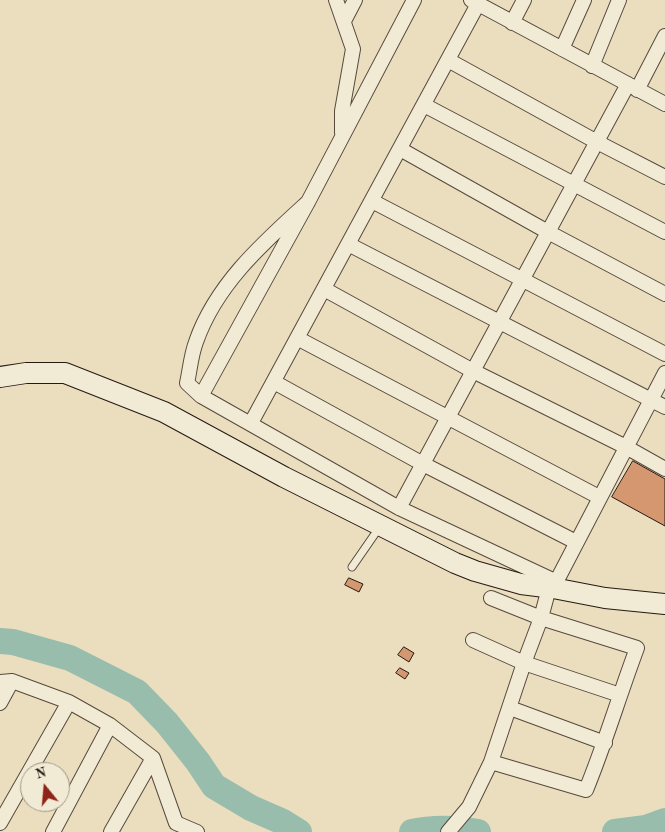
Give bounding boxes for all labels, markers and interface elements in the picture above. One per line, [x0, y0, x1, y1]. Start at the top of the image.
north arrow [20, 762, 70, 812]
text: N [34, 765, 48, 782]

